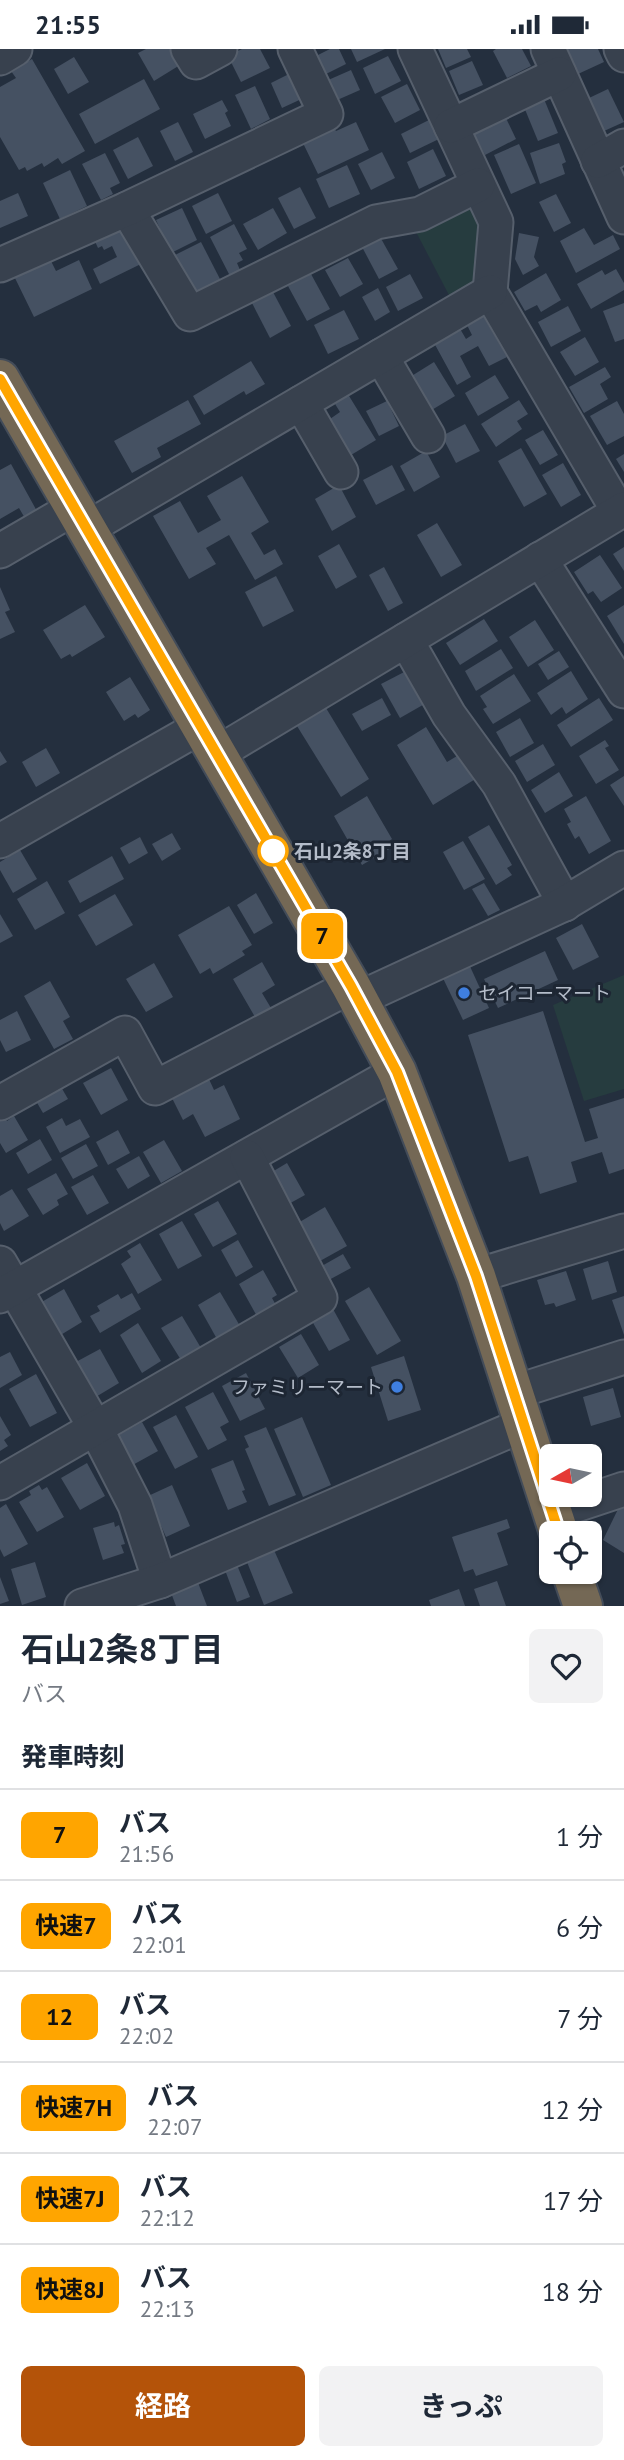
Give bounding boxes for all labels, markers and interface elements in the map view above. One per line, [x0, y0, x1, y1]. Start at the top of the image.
text: 21:55 [35, 8, 101, 41]
marker: 石山2条8丁目 [258, 836, 288, 866]
place label: 石山2条8丁目 [294, 839, 411, 863]
line badge: 7 [299, 913, 345, 959]
text: 7 [315, 920, 329, 951]
place label: セイコーマート [478, 981, 611, 1005]
marker: セイコーマート [456, 985, 472, 1001]
place label: ファミリーマート [231, 1375, 383, 1399]
marker: ファミリーマート [389, 1379, 405, 1395]
north arrow [539, 1444, 602, 1507]
map controls [539, 1444, 602, 1584]
button: locate [539, 1521, 602, 1584]
text: 石山2条8丁目 [21, 1627, 223, 1670]
button: heart [529, 1629, 603, 1703]
text: バス [21, 1679, 67, 1708]
text: 発車時刻 [21, 1740, 125, 1773]
text: バス [119, 1806, 171, 1839]
text: 7 [53, 1819, 66, 1850]
text: 1 分 [556, 1820, 603, 1853]
text: 21:56 [119, 1839, 174, 1868]
text: バス [132, 1897, 184, 1930]
text: 快速7 [35, 1910, 97, 1941]
text: 6 分 [556, 1911, 603, 1944]
text: 22:01 [132, 1930, 187, 1959]
text: バス [119, 1988, 171, 2021]
text: 12 [46, 2001, 73, 2032]
text: 7 分 [557, 2002, 603, 2035]
text: 22:02 [119, 2021, 174, 2050]
text: バス [147, 2079, 199, 2112]
text: 快速7H [35, 2092, 112, 2123]
text: 12 分 [542, 2093, 603, 2126]
text: 22:07 [147, 2112, 202, 2141]
text: バス [140, 2170, 192, 2203]
text: 快速7J [35, 2183, 105, 2214]
text: 17 分 [543, 2184, 603, 2217]
text: 22:12 [140, 2203, 195, 2232]
text: バス [140, 2261, 192, 2294]
text: 快速8J [35, 2274, 105, 2305]
text: 18 分 [542, 2275, 603, 2308]
text: 22:13 [140, 2294, 195, 2323]
button: 経路 [21, 2366, 305, 2446]
button: きっぷ [319, 2366, 603, 2446]

